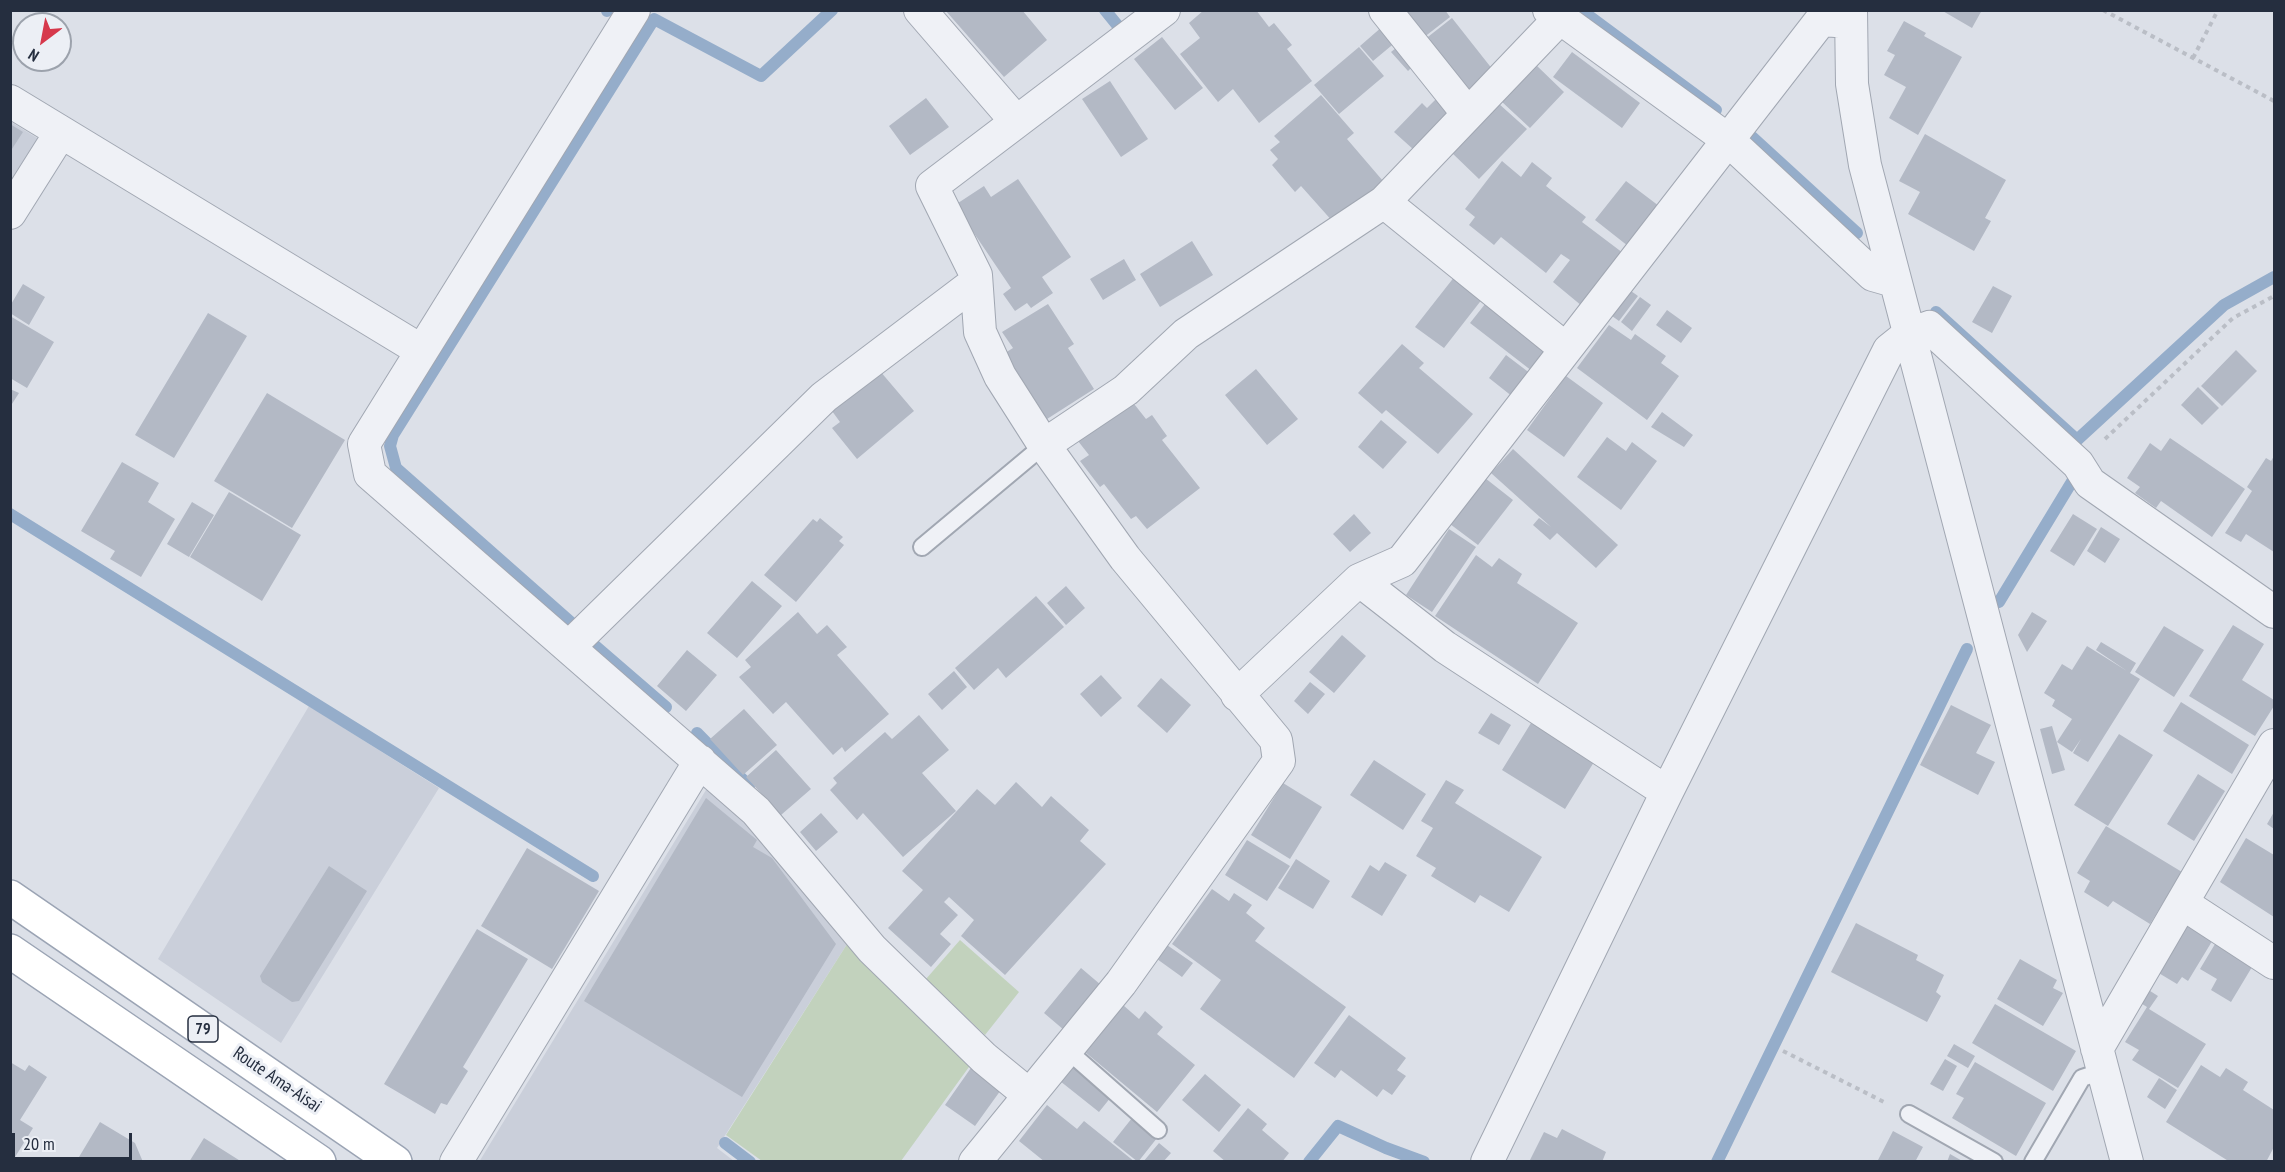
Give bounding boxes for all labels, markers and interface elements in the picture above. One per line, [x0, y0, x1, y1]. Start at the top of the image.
north arrow [12, 12, 72, 72]
text: N [25, 45, 42, 66]
road number: 79 [188, 1016, 218, 1042]
street label: Route Ama-Aisai [229, 1043, 325, 1117]
scale bar [15, 1121, 135, 1159]
text: 20 m [23, 1132, 55, 1155]

